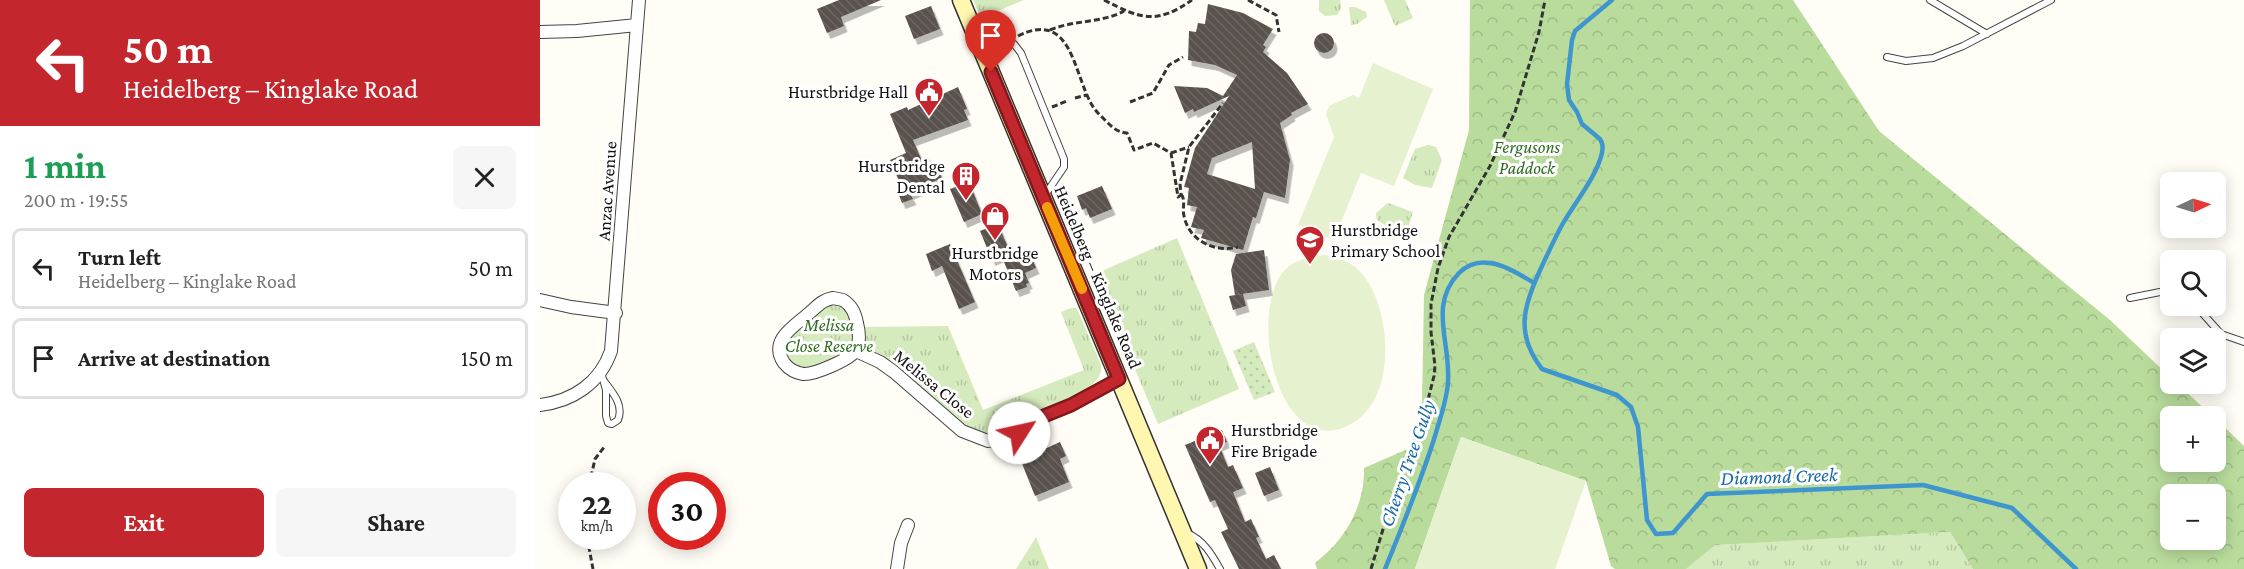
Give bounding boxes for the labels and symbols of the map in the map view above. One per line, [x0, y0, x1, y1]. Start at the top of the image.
pin [965, 10, 1016, 72]
public building icon: Hurstbridge Hall [913, 76, 945, 118]
place label: Hurstbridge Hall [788, 82, 908, 102]
park label: Fergusons Paddock [1494, 137, 1561, 178]
street label: Anzac Avenue [594, 140, 620, 241]
place label: Hurstbridge Dental [858, 156, 945, 197]
building icon: Hurstbridge Dental [950, 160, 982, 202]
north arrow [2160, 172, 2226, 238]
street label: Heidelberg – Kinglake Road [1050, 183, 1146, 372]
shop icon: Hurstbridge Motors [979, 200, 1011, 242]
place label: Hurstbridge Primary School [1331, 220, 1440, 261]
school or university icon: Hurstbridge Primary School [1294, 224, 1326, 266]
place label: Hurstbridge Motors [951, 243, 1039, 284]
park label: Melissa Close Reserve [785, 315, 873, 356]
street label: Melissa Close [890, 346, 978, 422]
water label: Cherry Tree Gully [1375, 397, 1440, 530]
position arrow [987, 401, 1051, 465]
place label: Hurstbridge Fire Brigade [1231, 420, 1318, 461]
public building icon: Hurstbridge Fire Brigade [1194, 424, 1226, 466]
water label: Diamond Creek [1720, 463, 1839, 489]
speed limit sign: 30 [648, 472, 726, 550]

